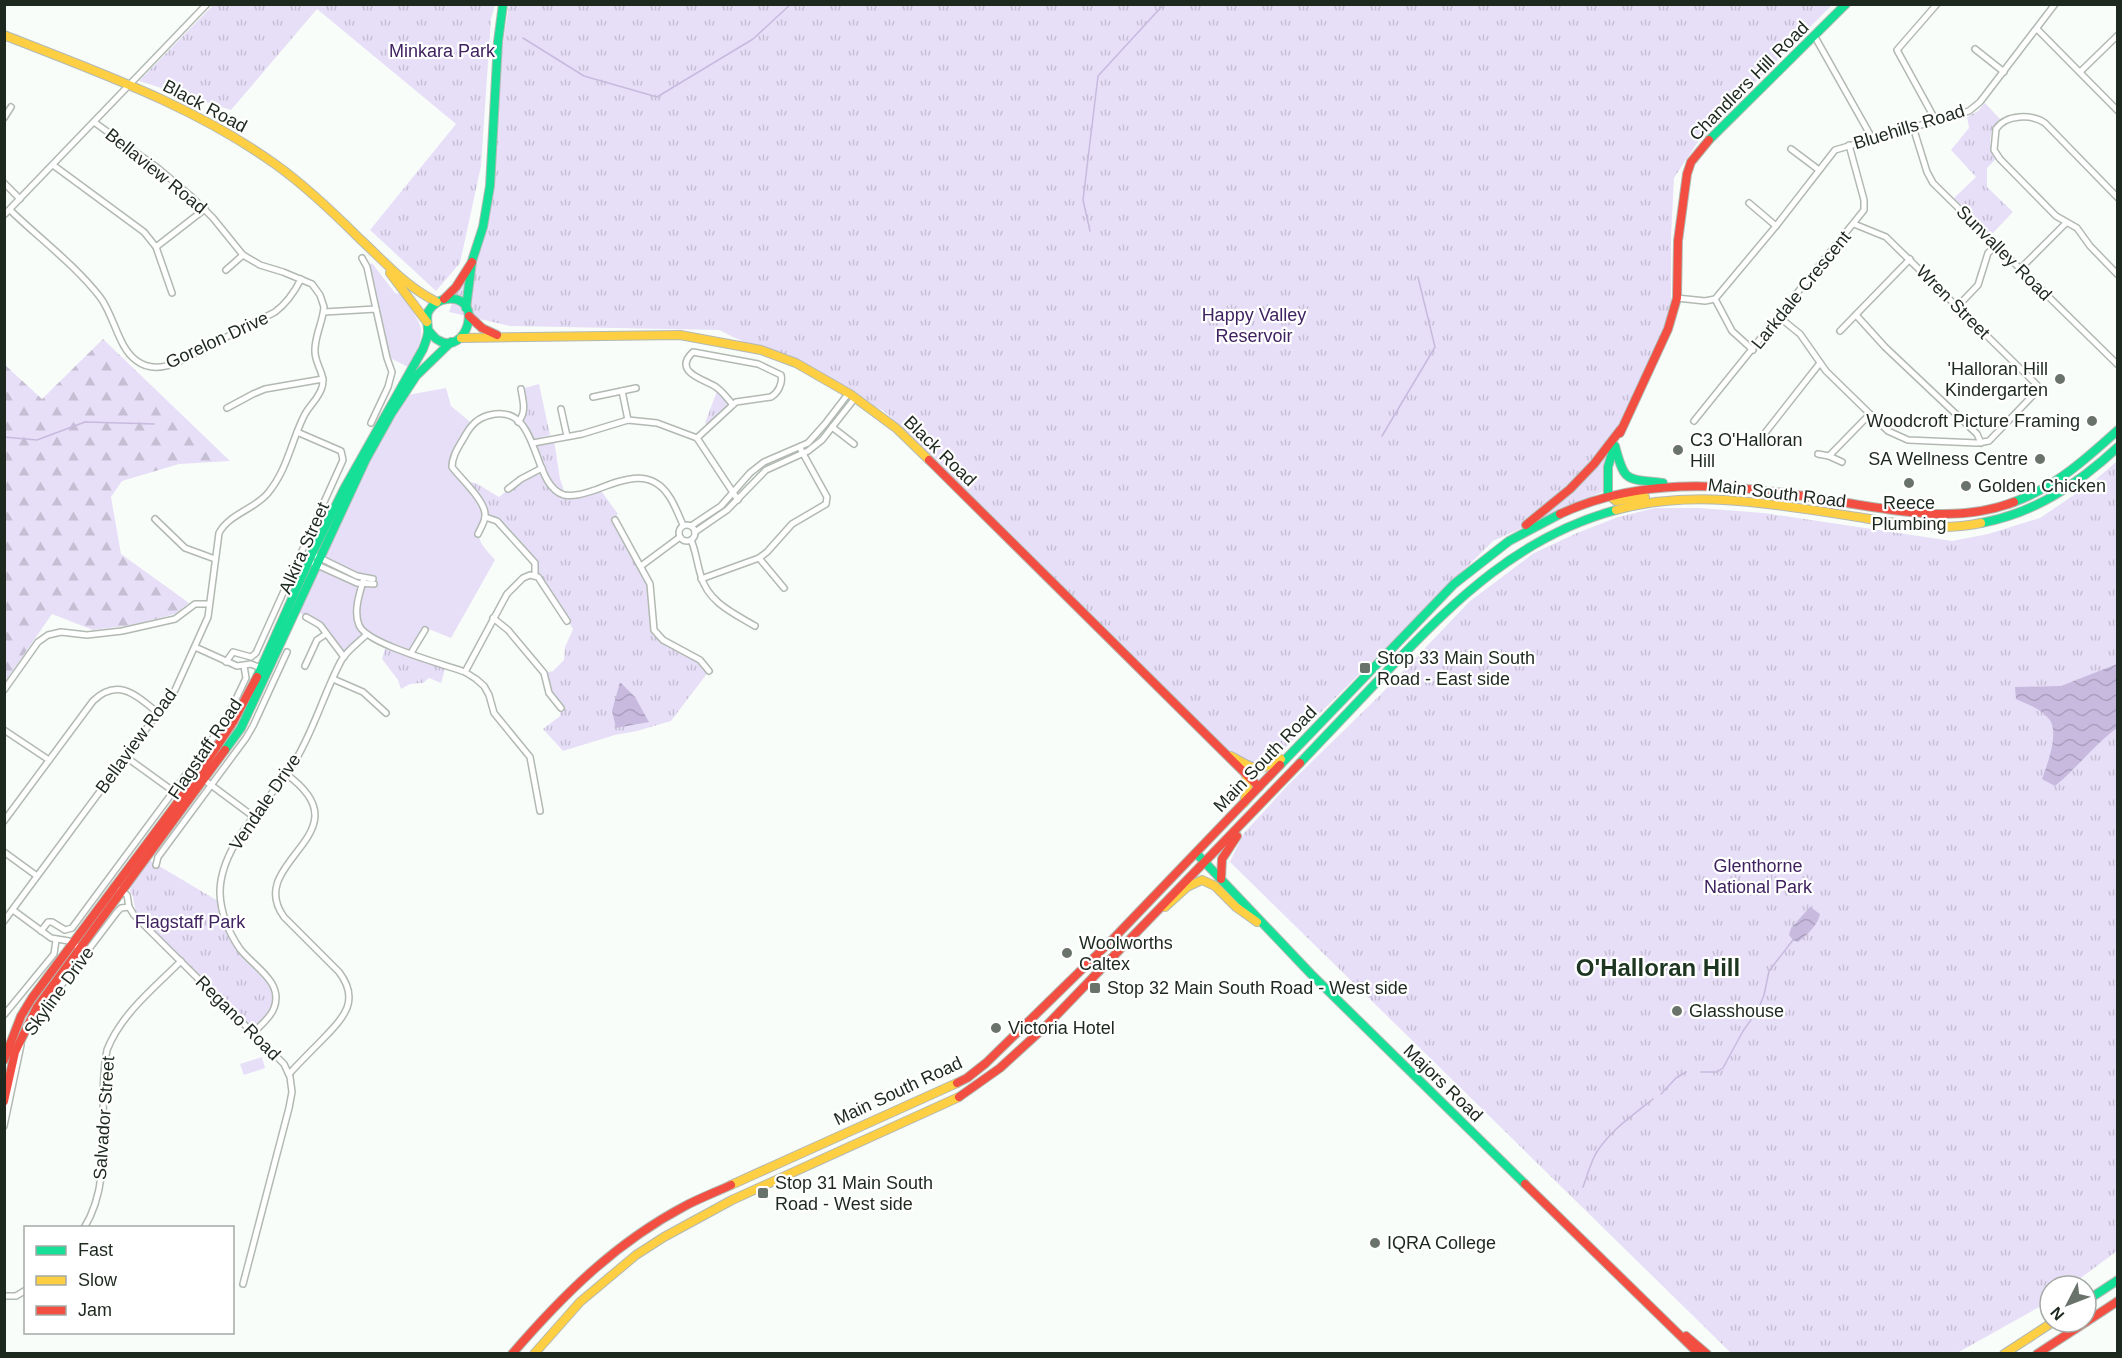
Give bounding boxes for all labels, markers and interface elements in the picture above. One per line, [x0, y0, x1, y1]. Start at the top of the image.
street label: Chandlers Hill Road [1685, 17, 1813, 145]
park label: Minkara Park [389, 41, 496, 61]
street label: Black Road [160, 76, 250, 136]
street label: Bluehills Road [1851, 101, 1967, 153]
street label: Bellaview Road [101, 124, 211, 218]
street label: Sunvalley Road [1952, 201, 2056, 305]
street label: Larkdale Crescent [1747, 227, 1855, 353]
street label: Wren Street [1912, 261, 1994, 343]
park label: Happy Valley Reservoir [1202, 305, 1306, 346]
street label: Gorelon Drive [162, 307, 272, 373]
place label: 'Halloran Hill Kindergarten [1945, 359, 2048, 400]
marker: 'Halloran Hill Kindergarten [2053, 372, 2067, 386]
place label: Woodcroft Picture Framing [1866, 411, 2080, 431]
street label: Black Road [900, 412, 980, 490]
marker: Woodcroft Picture Framing [2085, 414, 2099, 428]
place label: C3 O'Halloran Hill [1690, 430, 1802, 471]
marker: C3 O'Halloran Hill [1671, 443, 1685, 457]
place label: SA Wellness Centre [1868, 449, 2028, 469]
marker: SA Wellness Centre [2033, 452, 2047, 466]
street label: Main South Road [1707, 475, 1847, 511]
marker: Reece Plumbing [1902, 476, 1916, 490]
place label: Golden Chicken [1978, 476, 2106, 496]
marker: Golden Chicken [1959, 479, 1973, 493]
place label: Reece Plumbing [1871, 493, 1947, 534]
street label: Alkira Street [275, 499, 333, 597]
place label: Stop 33 Main South Road - East side [1377, 648, 1535, 689]
marker: Stop 33 Main South Road - East side [1358, 661, 1372, 675]
street label: Bellaview Road [91, 685, 181, 797]
street label: Flagstaff Road [164, 695, 246, 803]
street label: Main South Road [1209, 702, 1321, 816]
street label: Vendale Drive [225, 750, 305, 854]
park label: Glenthorne National Park [1704, 856, 1813, 897]
park label: Flagstaff Park [135, 912, 246, 932]
place label: Woolworths Caltex [1079, 933, 1173, 974]
street label: Skyline Drive [20, 943, 98, 1039]
marker: Woolworths Caltex [1060, 946, 1074, 960]
district label: O'Halloran Hill [1576, 954, 1740, 981]
street label: Regano Road [192, 972, 284, 1064]
place label: Stop 32 Main South Road - West side [1107, 978, 1408, 998]
marker: Stop 32 Main South Road - West side [1088, 981, 1102, 995]
place label: Glasshouse [1689, 1001, 1784, 1021]
marker: Glasshouse [1670, 1004, 1684, 1018]
place label: Victoria Hotel [1008, 1018, 1115, 1038]
marker: Victoria Hotel [989, 1021, 1003, 1035]
street label: Majors Road [1399, 1040, 1487, 1126]
street label: Main South Road [831, 1053, 965, 1129]
street label: Salvador Street [90, 1055, 118, 1181]
place label: Stop 31 Main South Road - West side [775, 1173, 933, 1214]
marker: Stop 31 Main South Road - West side [756, 1186, 770, 1200]
legend [24, 1226, 234, 1334]
place label: IQRA College [1387, 1233, 1496, 1253]
marker: IQRA College [1368, 1236, 1382, 1250]
text: Fast [78, 1240, 113, 1260]
text: Slow [78, 1270, 118, 1290]
north arrow [2038, 1274, 2098, 1334]
text: Jam [78, 1300, 112, 1320]
text: N [2047, 1304, 2067, 1324]

